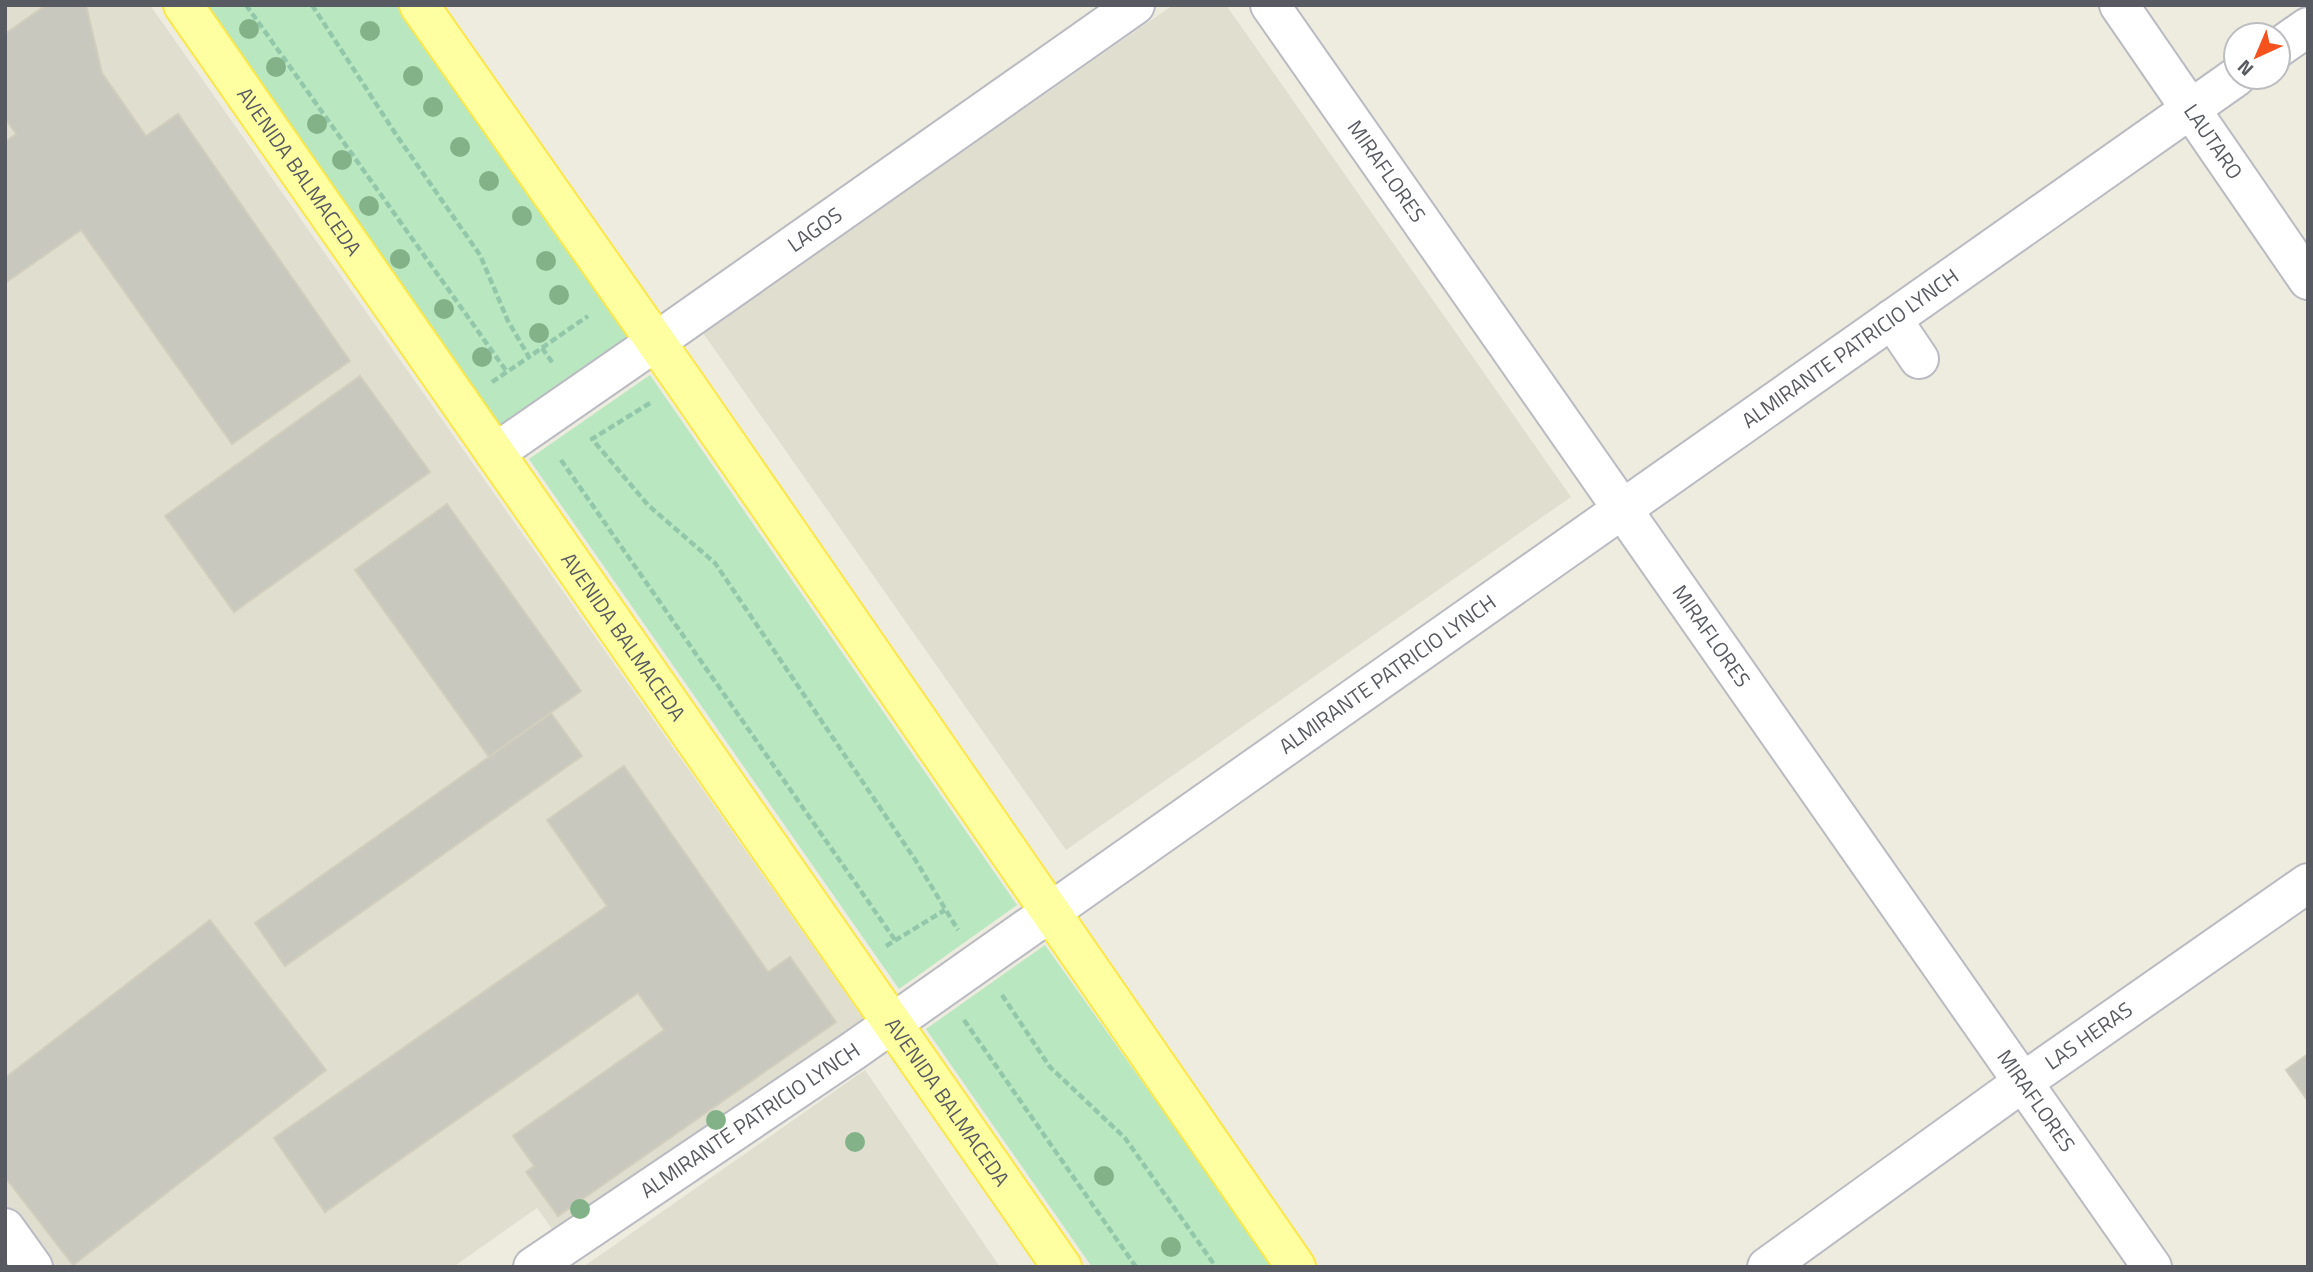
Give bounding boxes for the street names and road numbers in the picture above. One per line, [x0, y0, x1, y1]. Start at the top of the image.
street label: AVENIDA BALMACEDA [230, 80, 370, 262]
street label: LAUTARO [2176, 97, 2251, 185]
street label: MIRAFLORES [1340, 113, 1434, 229]
street label: LAGOS [780, 199, 848, 260]
street label: ALMIRANTE PATRICIO LYNCH [1735, 260, 1965, 435]
street label: AVENIDA BALMACEDA [554, 545, 694, 728]
street label: MIRAFLORES [1665, 578, 1759, 693]
street label: ALMIRANTE PATRICIO LYNCH [1272, 586, 1502, 761]
street label: LAS HERAS [2038, 993, 2139, 1077]
street label: AVENIDA BALMACEDA [878, 1010, 1018, 1193]
street label: ALMIRANTE PATRICIO LYNCH [633, 1034, 866, 1205]
street label: MIRAFLORES [1990, 1043, 2084, 1158]

